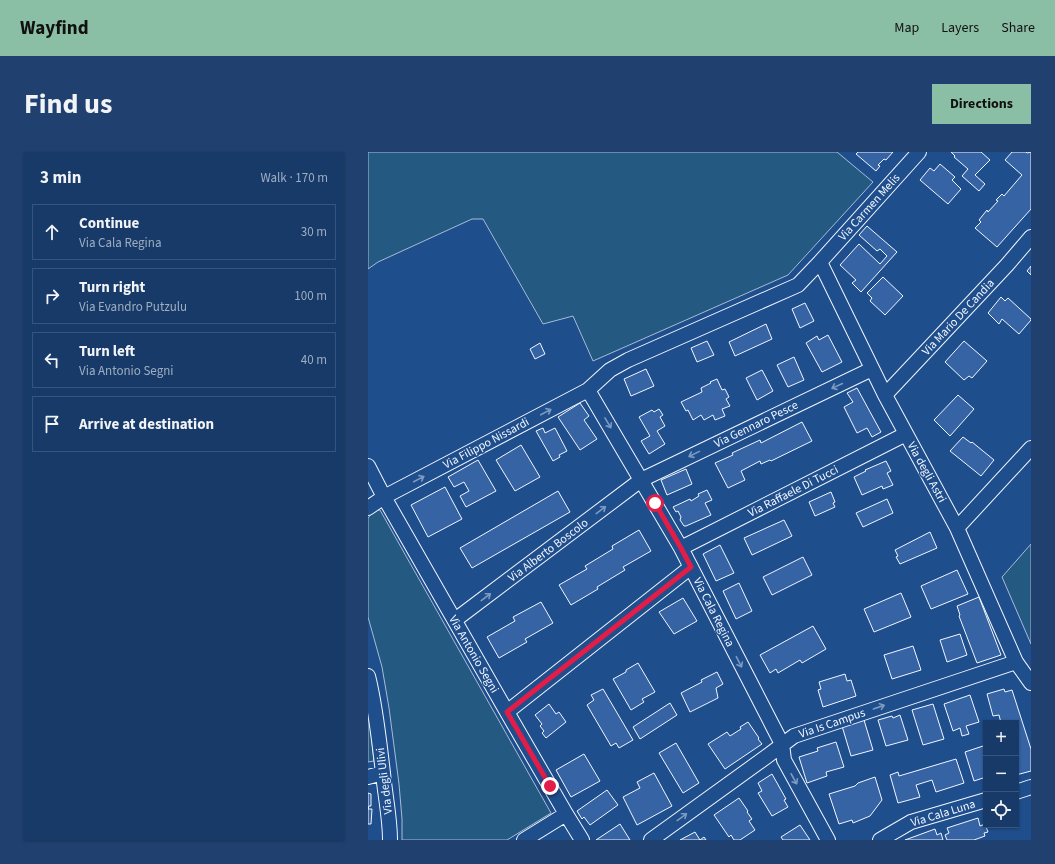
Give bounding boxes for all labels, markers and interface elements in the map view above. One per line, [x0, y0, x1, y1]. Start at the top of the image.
text: Wayfind [20, 15, 89, 42]
text: Map [894, 18, 919, 38]
text: Layers [941, 18, 979, 38]
text: Share [1001, 18, 1035, 38]
text: Find us [24, 84, 112, 124]
button: Directions [932, 84, 1031, 124]
text: 3 min [40, 166, 81, 190]
text: Walk · 170 m [260, 169, 328, 187]
street label: Via Carmen Melis [835, 170, 904, 245]
text: Continue [79, 213, 139, 234]
icon: ahead [41, 221, 63, 243]
text: 30 m [301, 223, 327, 241]
text: Via Cala Regina [79, 234, 162, 252]
street label: Via Mario De Candia [918, 275, 998, 359]
text: Turn right [79, 277, 145, 298]
icon: right [41, 285, 63, 307]
text: 100 m [294, 287, 327, 305]
text: Via Evandro Putzulu [79, 298, 187, 316]
text: Turn left [79, 341, 135, 362]
icon: left [41, 349, 63, 371]
text: 40 m [301, 351, 327, 369]
text: Via Antonio Segni [79, 362, 174, 380]
one-way arrow [831, 383, 843, 390]
street label: Via Gennaro Pesce [711, 397, 801, 452]
one-way arrow [540, 407, 552, 415]
icon: arrive [41, 413, 63, 435]
text: Arrive at destination [79, 414, 214, 435]
street label: Via Filippo Nissardi [440, 414, 532, 473]
one-way arrow [604, 417, 612, 428]
street label: Via degli Astri [903, 439, 950, 506]
one-way arrow [689, 451, 701, 458]
street label: Via Raffaele Di Tucci [745, 461, 841, 522]
one-way arrow [413, 475, 425, 482]
route start [646, 494, 664, 512]
one-way arrow [595, 506, 606, 514]
street label: Via Alberto Boscolo [505, 515, 592, 586]
street label: Via Cala Regina [689, 574, 738, 650]
one-way arrow [480, 593, 491, 601]
street label: Via Antonio Segni [444, 612, 503, 696]
one-way arrow [736, 656, 743, 668]
one-way arrow [872, 703, 885, 710]
street label: Via Is Campus [797, 704, 868, 743]
map controls [983, 720, 1019, 828]
button: + [983, 720, 1019, 756]
street label: Via degli Ulivi [372, 747, 397, 815]
button: − [983, 756, 1019, 792]
one-way arrow [791, 772, 799, 784]
route end [541, 777, 559, 795]
button: locate [983, 792, 1019, 828]
street label: Via Cala Luna [909, 796, 978, 831]
one-way arrow [677, 813, 688, 821]

